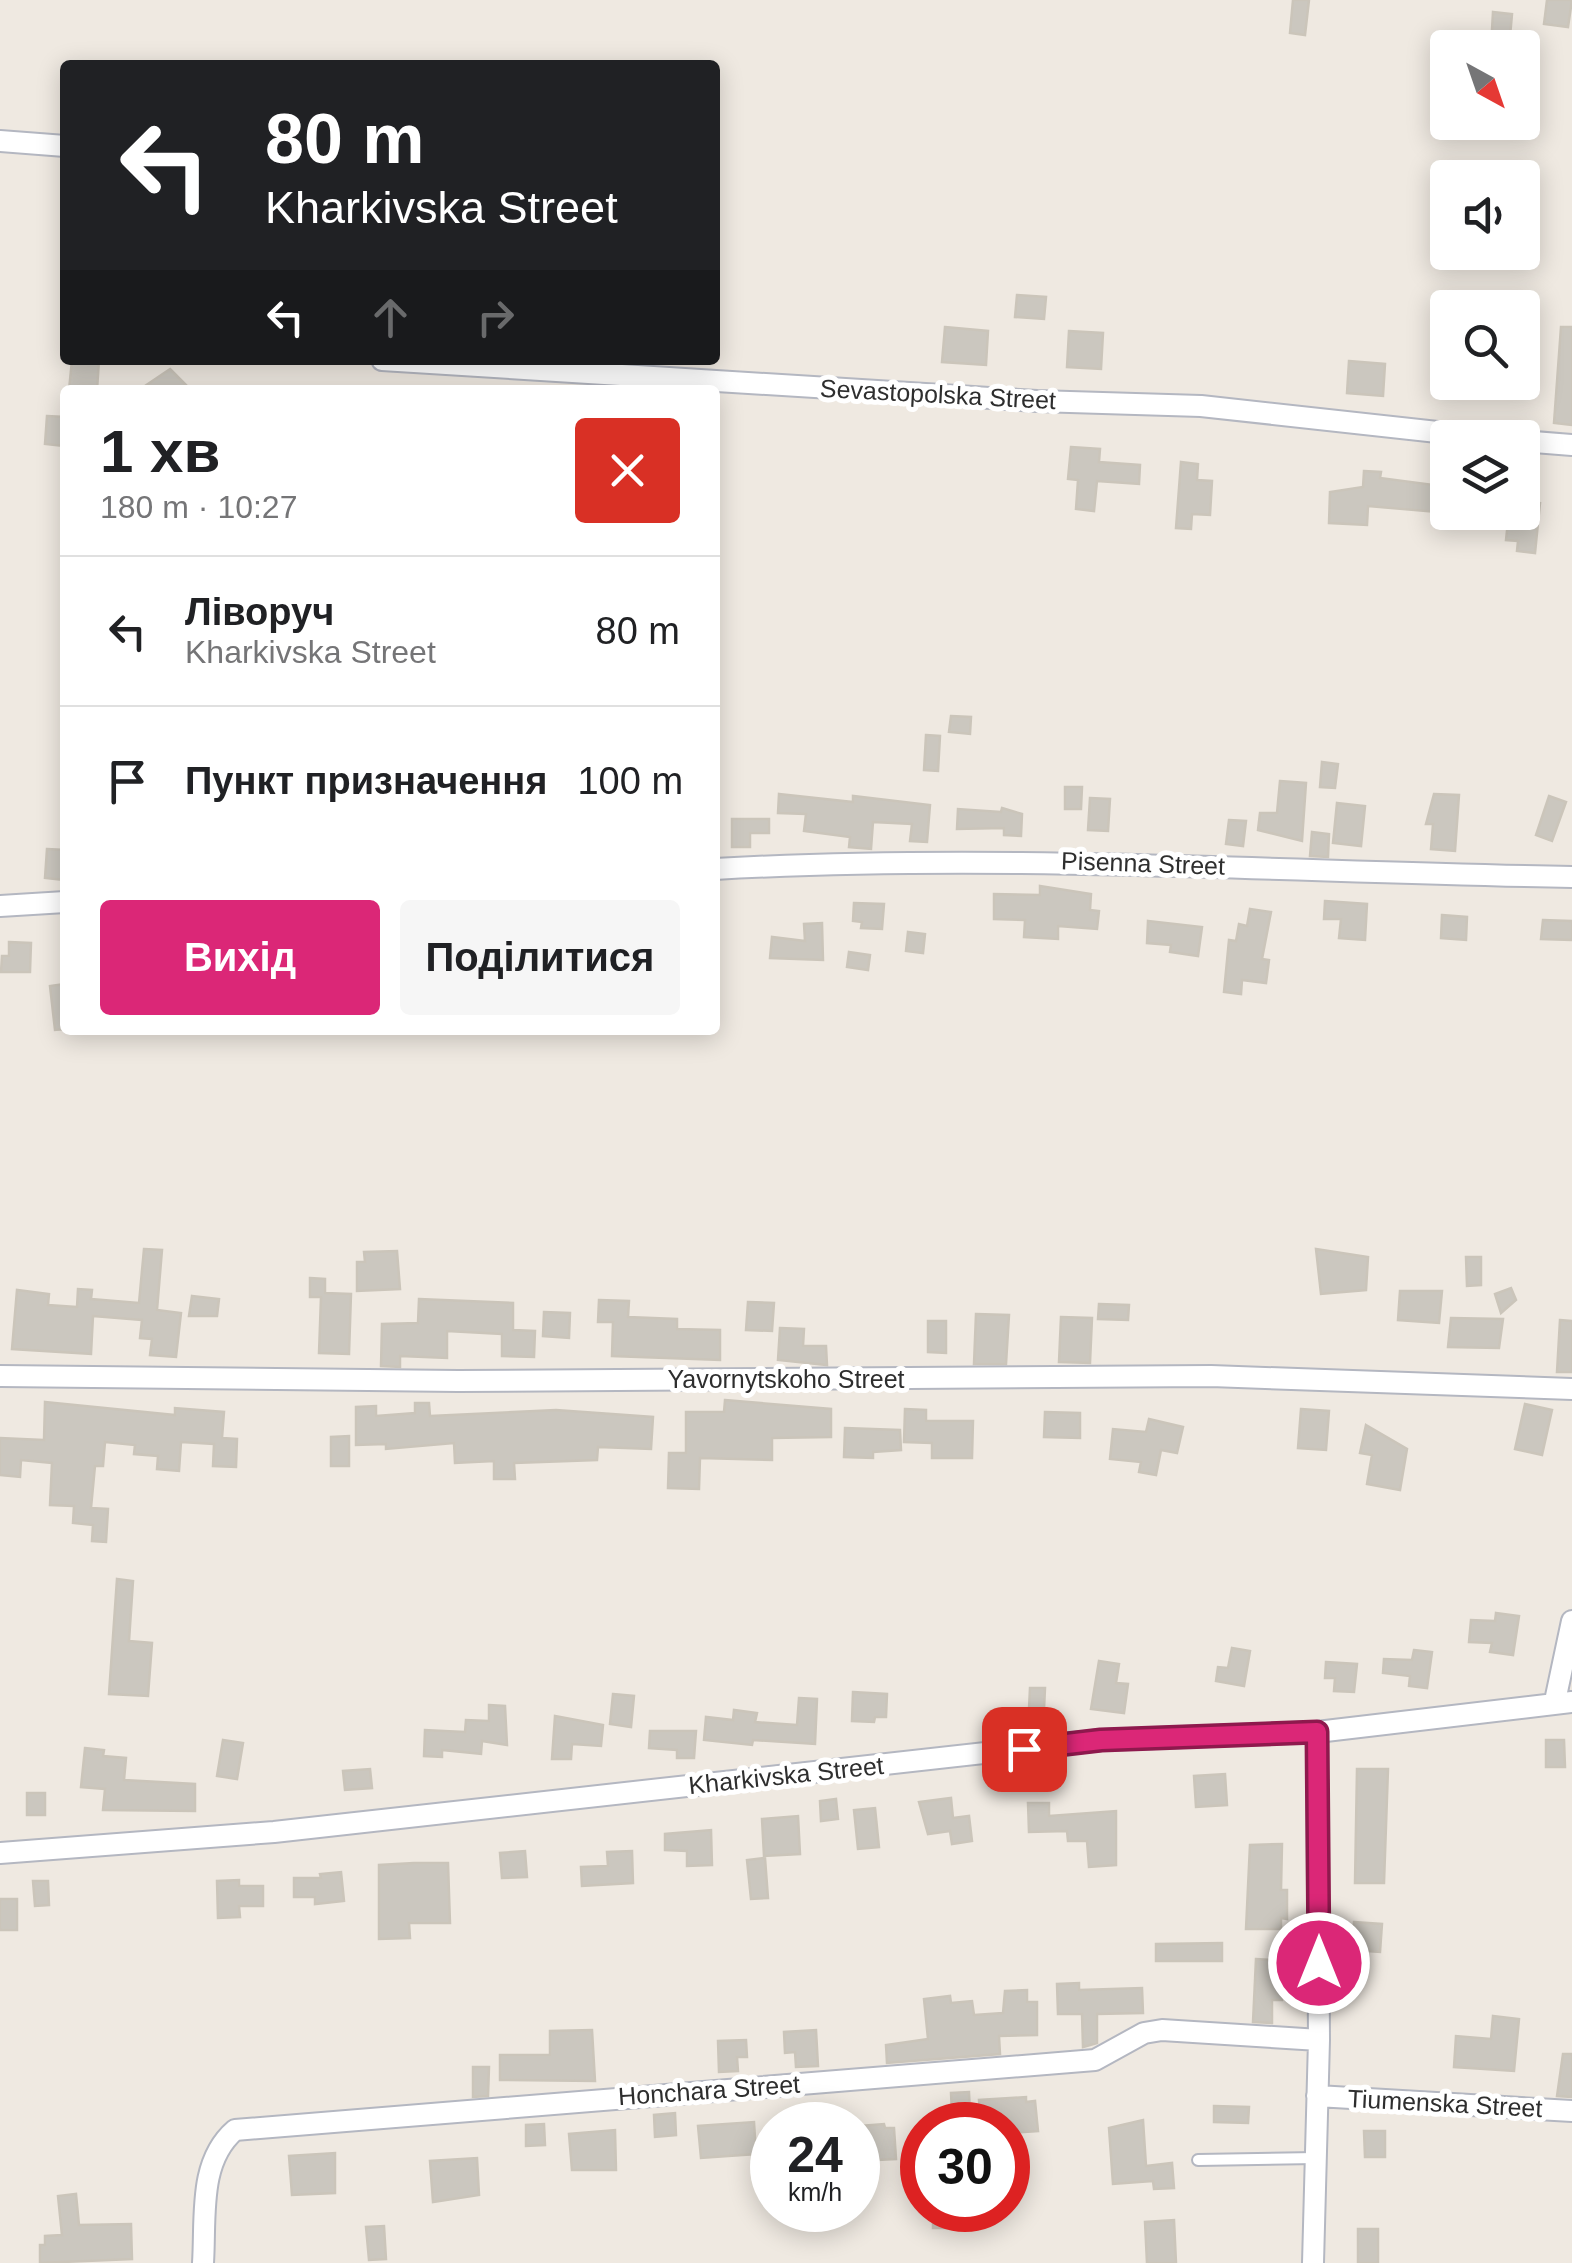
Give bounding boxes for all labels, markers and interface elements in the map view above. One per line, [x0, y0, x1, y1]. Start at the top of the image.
north arrow [1430, 30, 1540, 140]
map controls [1430, 30, 1540, 530]
icon: left [100, 100, 230, 230]
text: 80 m [265, 100, 425, 178]
button: sound [1430, 160, 1540, 270]
text: Kharkivska Street [265, 182, 618, 233]
icon: left [258, 290, 313, 345]
icon: ahead [363, 290, 418, 345]
icon: right [468, 290, 523, 345]
button: search [1430, 290, 1540, 400]
street label: Sevastopolska Street [819, 374, 1057, 414]
text: 1 хв [100, 418, 220, 485]
button: close [575, 418, 680, 523]
button: layers [1430, 420, 1540, 530]
text: 180 m · 10:27 [100, 489, 297, 525]
text: Ліворуч [185, 591, 334, 633]
icon: left [100, 604, 155, 659]
text: 80 m [596, 610, 680, 652]
text: Kharkivska Street [185, 634, 436, 670]
icon: arrive [100, 754, 155, 809]
text: Пункт призначення [185, 760, 547, 802]
text: 100 m [577, 760, 683, 802]
street label: Pisenna Street [1061, 846, 1225, 880]
button: Вихід [100, 900, 380, 1015]
button: Поділитися [400, 900, 680, 1015]
street label: Yavornytskoho Street [667, 1365, 905, 1393]
pin [982, 1707, 1067, 1792]
icon: arrive [997, 1722, 1052, 1777]
street label: Kharkivska Street [687, 1751, 885, 1799]
position arrow [1267, 1911, 1371, 2015]
street label: Honchara Street [617, 2070, 801, 2110]
street label: Tiumenska Street [1347, 2084, 1543, 2122]
speed limit sign: 30 [900, 2102, 1030, 2232]
text: 24 [787, 2127, 843, 2183]
text: km/h [788, 2178, 842, 2206]

